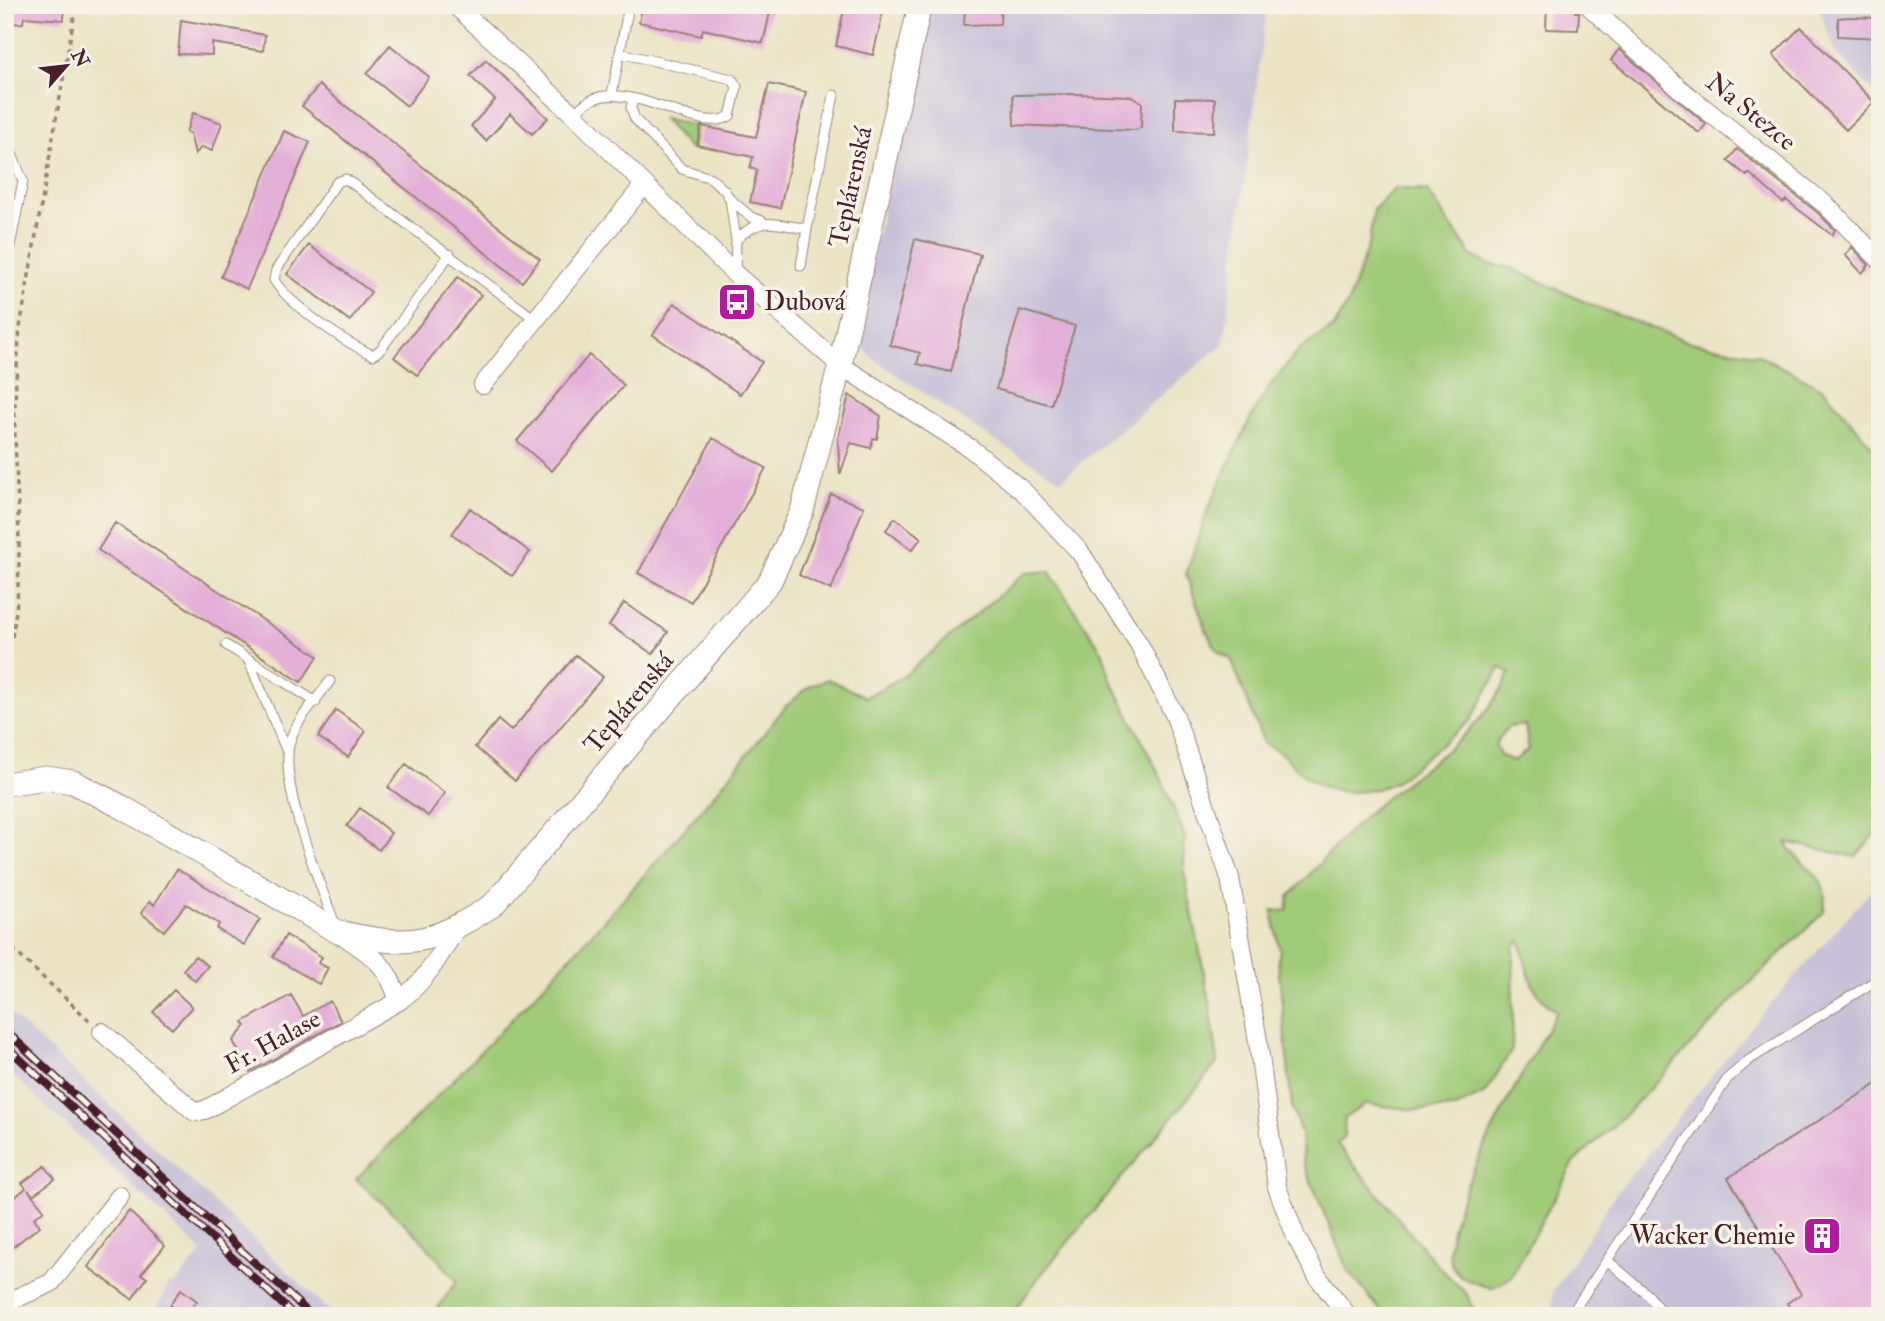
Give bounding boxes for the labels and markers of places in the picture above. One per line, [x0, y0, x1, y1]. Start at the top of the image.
bus stop icon: Dubová [716, 281, 758, 323]
place label: Dubová [764, 286, 846, 318]
building icon: Wacker Chemie [1801, 1215, 1843, 1257]
place label: Wacker Chemie [1629, 1220, 1795, 1252]

